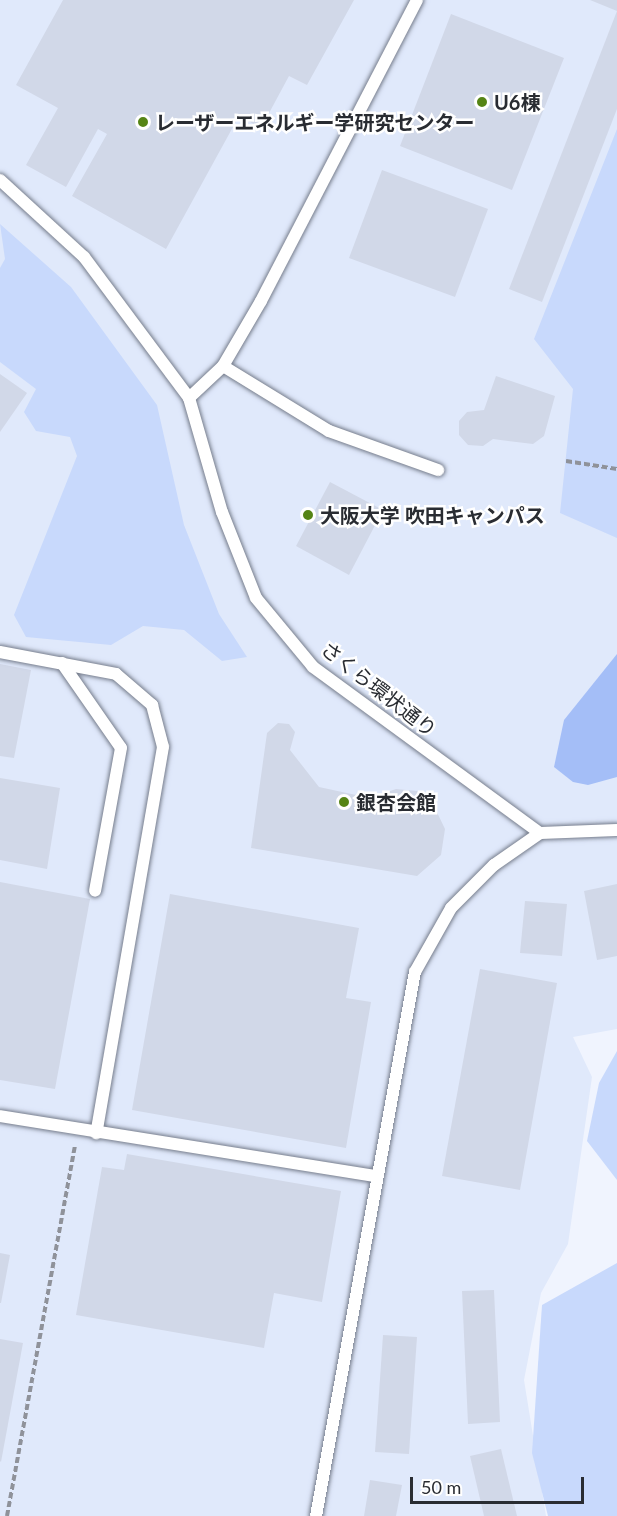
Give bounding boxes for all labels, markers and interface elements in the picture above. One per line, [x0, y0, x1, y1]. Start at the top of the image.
place label: U6棟 [494, 90, 540, 114]
marker: U6棟 [475, 95, 489, 109]
place label: レーザーエネルギー学研究センター [155, 110, 475, 134]
marker: レーザーエネルギー学研究センター [136, 115, 150, 129]
place label: 大阪大学 吹田キャンパス [320, 503, 545, 527]
marker: 大阪大学 吹田キャンパス [301, 508, 315, 522]
street label: さくら環状通り [316, 636, 442, 742]
place label: 銀杏会館 [356, 790, 436, 814]
marker: 銀杏会館 [337, 795, 351, 809]
scale bar [413, 1465, 587, 1503]
text: 50 m [421, 1476, 461, 1498]

